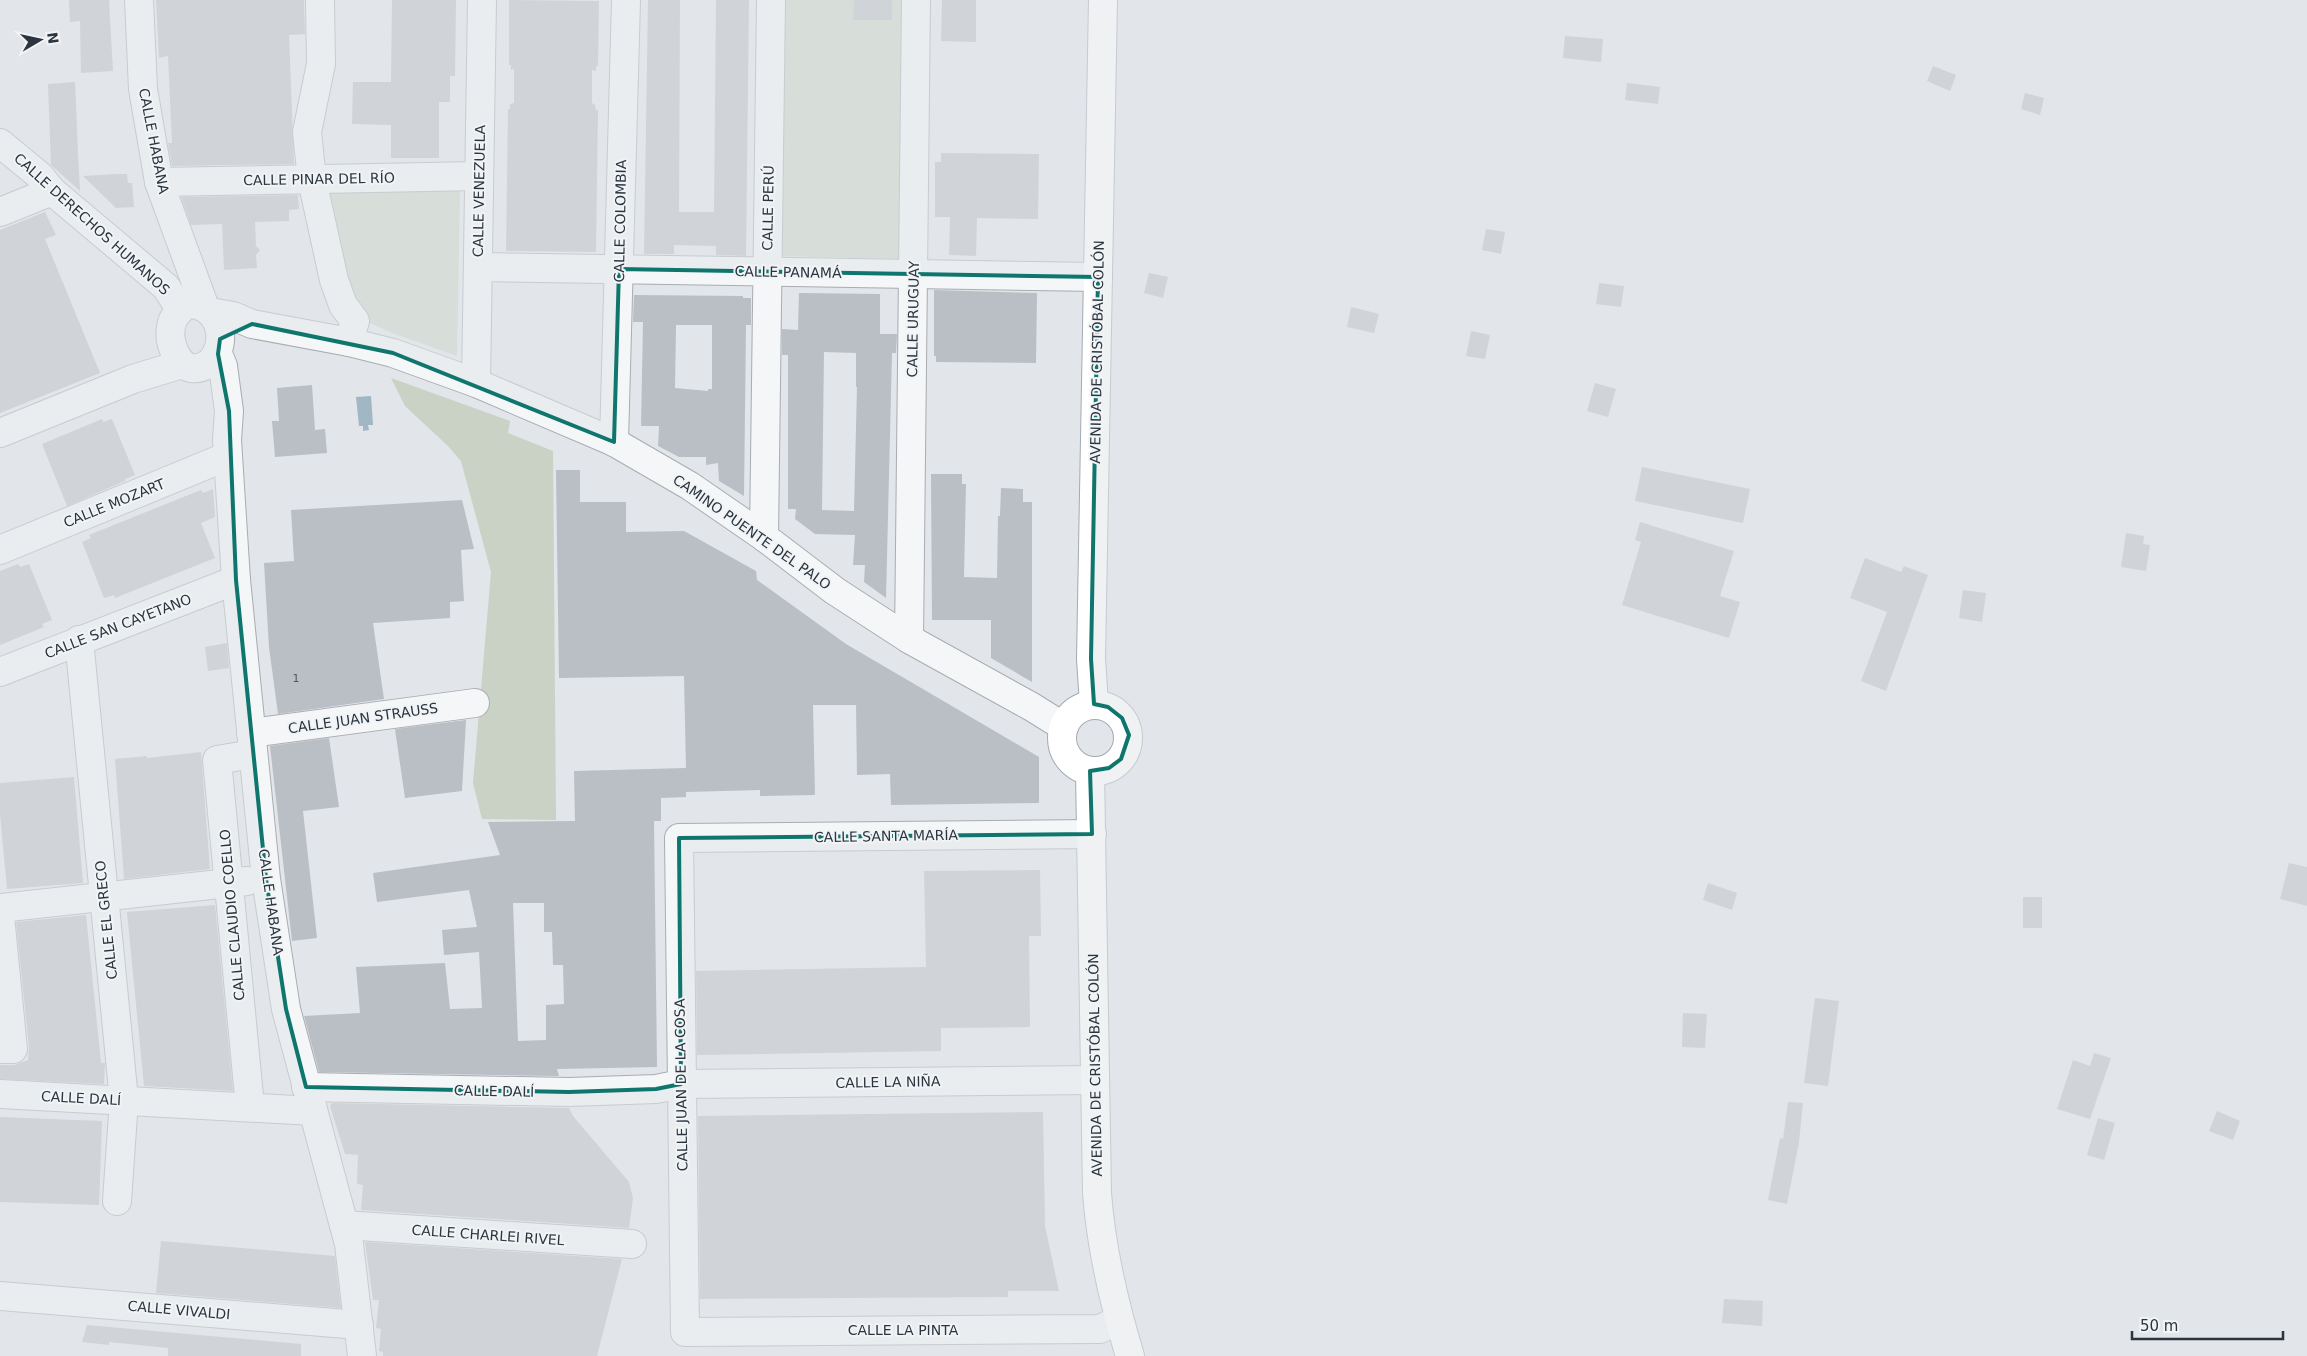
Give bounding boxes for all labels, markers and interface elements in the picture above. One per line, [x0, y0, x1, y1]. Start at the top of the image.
north arrow [15, 15, 65, 65]
text: N [44, 31, 62, 45]
street label: CALLE HABANA [136, 87, 172, 196]
street label: CALLE VENEZUELA [470, 124, 488, 257]
street label: CALLE DERECHOS HUMANOS [11, 150, 173, 298]
street label: CALLE COLOMBIA [611, 159, 629, 283]
street label: CALLE PERÚ [758, 165, 777, 251]
street label: CALLE PINAR DEL RÍO [243, 170, 395, 188]
street label: AVENIDA DE CRISTÓBAL COLÓN [1086, 240, 1107, 464]
street label: CALLE URUGUAY [904, 260, 922, 377]
street label: CALLE PANAMÁ [734, 263, 842, 281]
street label: CAMINO PUENTE DEL PALO [670, 471, 834, 593]
street label: CALLE MOZART [61, 475, 167, 531]
street label: CALLE SAN CAYETANO [42, 591, 194, 661]
house number: 1 [293, 672, 300, 685]
street label: CALLE JUAN STRAUSS [287, 700, 439, 736]
street label: CALLE SANTA MARÍA [814, 827, 959, 845]
street label: CALLE CLAUDIO COELLO [217, 829, 247, 1001]
street label: CALLE HABANA [256, 848, 286, 957]
street label: CALLE EL GRECO [92, 860, 120, 980]
street label: AVENIDA DE CRISTÓBAL COLÓN [1084, 953, 1105, 1177]
street label: CALLE JUAN DE LA COSA [671, 998, 691, 1172]
street label: CALLE LA NIÑA [835, 1073, 941, 1091]
street label: CALLE DALÍ [454, 1082, 534, 1100]
street label: CALLE DALÍ [40, 1088, 122, 1108]
street label: CALLE CHARLEI RIVEL [411, 1222, 565, 1248]
street label: CALLE VIVALDI [127, 1298, 231, 1322]
scale bar [2132, 1308, 2283, 1340]
text: 50 m [2140, 1317, 2178, 1335]
street label: CALLE LA PINTA [848, 1322, 959, 1338]

